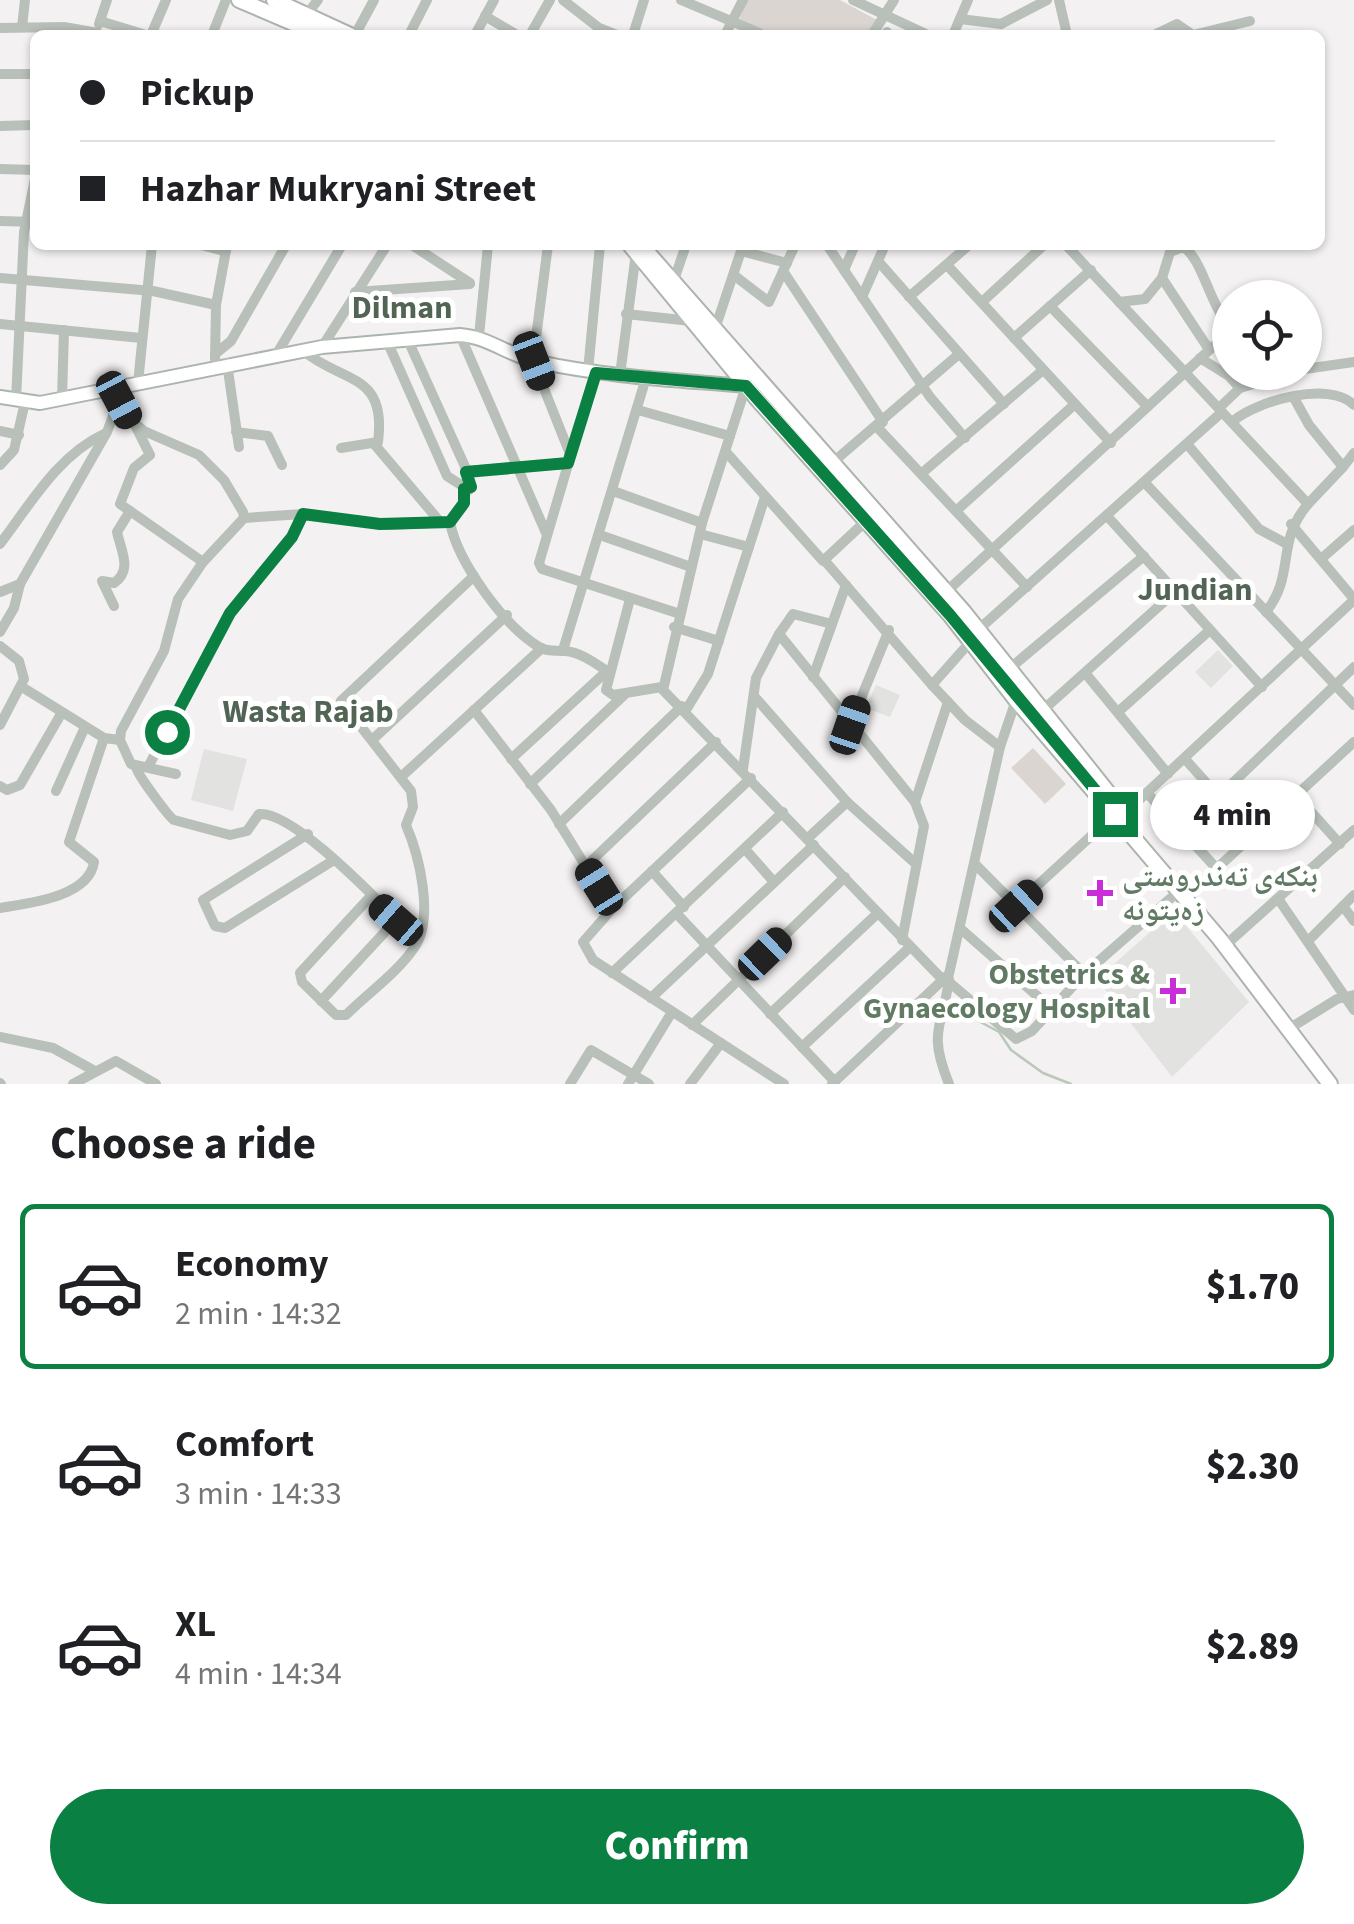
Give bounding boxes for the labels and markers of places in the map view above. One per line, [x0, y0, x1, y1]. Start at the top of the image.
place label: بنکەی تەندروستی زەیتونە [1122, 855, 1318, 932]
marker: بنکەی تەندروستی زەیتونە [1087, 880, 1113, 906]
place label: Obstetrics & Gynaecology Hospital [863, 953, 1150, 1030]
marker: Obstetrics & Gynaecology Hospital [1160, 978, 1186, 1004]

